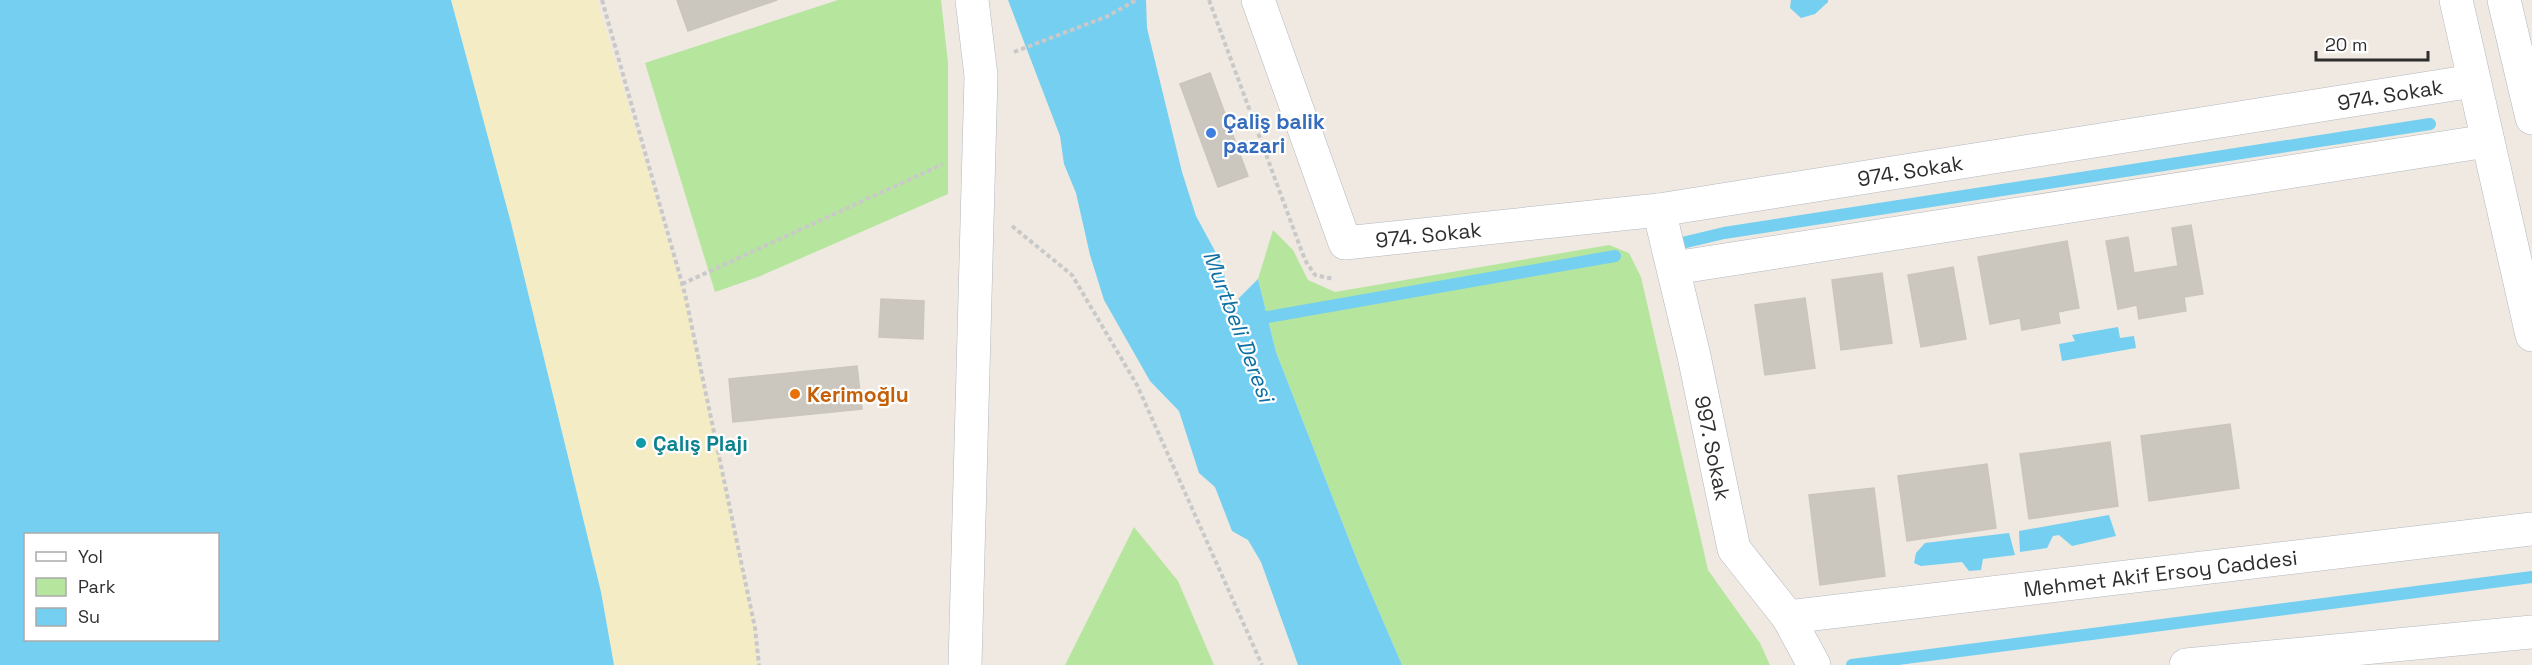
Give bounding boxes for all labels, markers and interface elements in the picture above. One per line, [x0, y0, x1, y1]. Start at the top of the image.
scale bar [2316, 24, 2428, 62]
text: 20 m [2325, 33, 2368, 56]
street label: 974. Sokak [2335, 72, 2445, 116]
place label: Çaliş balik pazari [1223, 108, 1325, 159]
marker: Çaliş balik pazari [1204, 126, 1218, 140]
street label: 974. Sokak [1855, 149, 1965, 192]
street label: 974. Sokak [1374, 215, 1483, 253]
water label: Murtbeli Deresi [1197, 246, 1282, 408]
place label: Kerimoğlu [807, 381, 909, 408]
marker: Kerimoğlu [788, 387, 802, 401]
street label: 997. Sokak [1689, 393, 1737, 503]
place label: Çalış Plajı [653, 430, 748, 457]
marker: Çalış Plajı [634, 436, 648, 450]
legend [24, 533, 219, 641]
street label: Mehmet Akif Ersoy Caddesi [2022, 543, 2299, 603]
text: Yol [78, 545, 103, 568]
text: Park [78, 575, 116, 598]
text: Su [78, 605, 100, 628]

